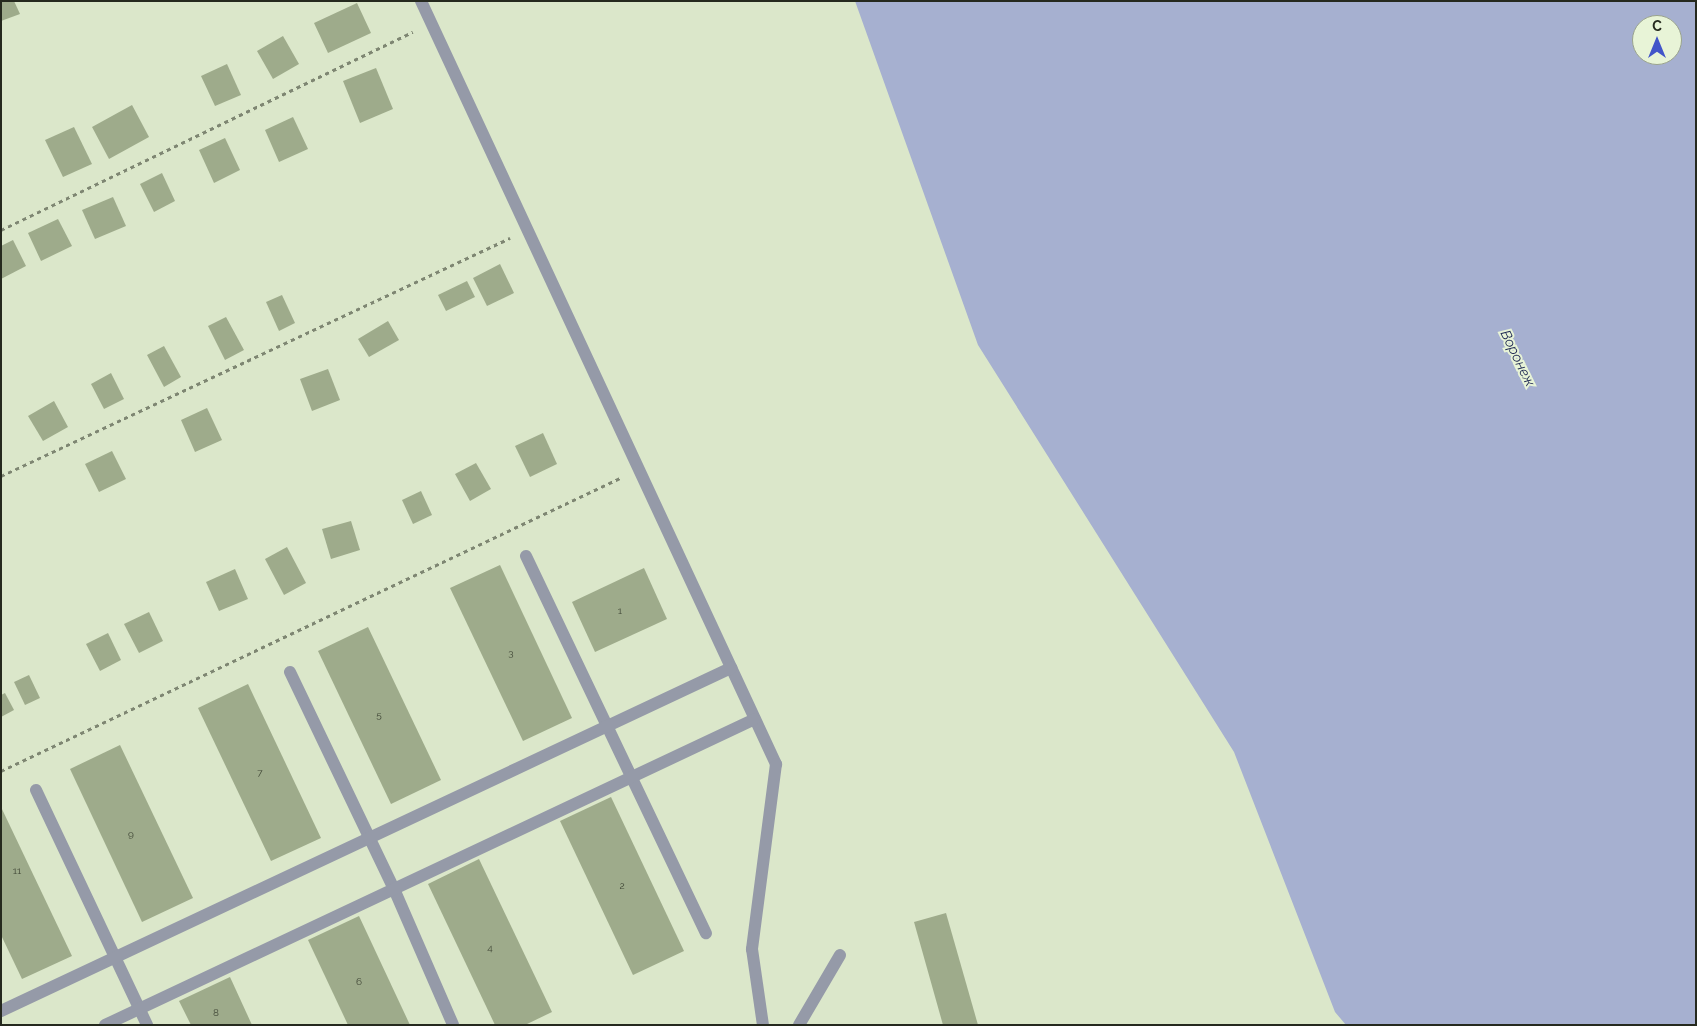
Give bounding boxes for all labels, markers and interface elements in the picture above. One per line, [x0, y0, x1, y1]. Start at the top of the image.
north arrow [1632, 15, 1682, 65]
text: С [1652, 18, 1662, 34]
water label: Воронеж [1497, 327, 1539, 389]
house number: 1 [618, 605, 622, 617]
house number: 3 [508, 647, 514, 659]
house number: 5 [376, 709, 382, 721]
house number: 7 [257, 767, 263, 779]
house number: 9 [128, 828, 134, 840]
house number: 11 [13, 865, 21, 877]
house number: 2 [619, 880, 625, 892]
house number: 4 [487, 942, 493, 954]
house number: 6 [356, 976, 362, 988]
house number: 8 [213, 1007, 219, 1019]

